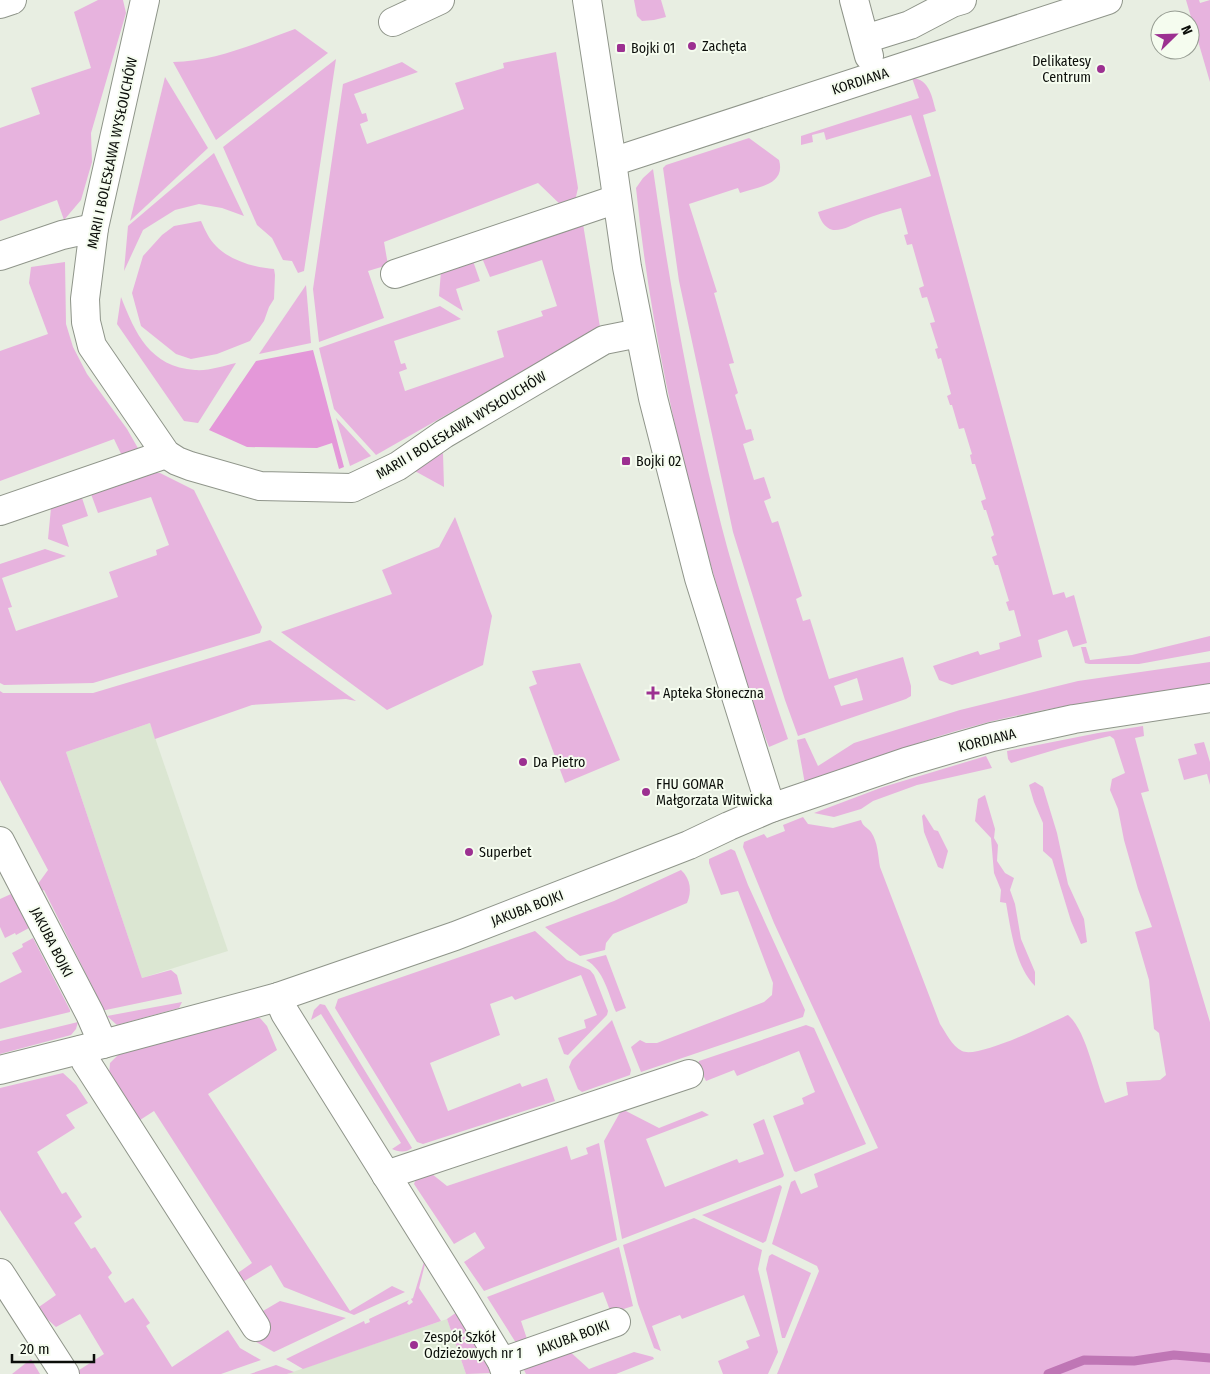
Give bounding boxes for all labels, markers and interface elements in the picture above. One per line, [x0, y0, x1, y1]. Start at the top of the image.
north arrow [1150, 10, 1200, 60]
text: N [1177, 23, 1196, 37]
place label: Zachęta [702, 38, 747, 55]
place label: Bojki 01 [631, 40, 675, 57]
marker: Zachęta [686, 40, 698, 52]
marker: Bojki 01 [615, 42, 627, 54]
place label: Delikatesy Centrum [1032, 53, 1092, 86]
street label: MARII I BOLESŁAWA WYSŁOUCHÓW [83, 55, 141, 250]
marker: Delikatesy Centrum [1095, 63, 1107, 75]
street label: KORDIANA [830, 64, 891, 99]
street label: MARII I BOLESŁAWA WYSŁOUCHÓW [373, 367, 550, 483]
place label: Bojki 02 [636, 453, 681, 470]
marker: Bojki 02 [620, 455, 632, 467]
place label: Apteka Słoneczna [663, 685, 764, 702]
marker: Apteka Słoneczna [647, 687, 659, 699]
street label: KORDIANA [957, 725, 1018, 756]
place label: Da Pietro [533, 754, 585, 771]
marker: Da Pietro [517, 756, 529, 768]
place label: FHU GOMAR Małgorzata Witwicka [656, 776, 773, 809]
marker: FHU GOMAR Małgorzata Witwicka [640, 786, 652, 798]
place label: Superbet [479, 844, 532, 861]
marker: Superbet [463, 846, 475, 858]
street label: JAKUBA BOJKI [489, 887, 566, 930]
street label: JAKUBA BOJKI [27, 904, 76, 980]
street label: JAKUBA BOJKI [534, 1316, 612, 1358]
place label: Zespół Szkół Odzieżowych nr 1 [424, 1329, 522, 1362]
scale bar [12, 1332, 95, 1364]
marker: Zespół Szkół Odzieżowych nr 1 [408, 1339, 420, 1351]
text: 20 m [20, 1340, 50, 1358]

